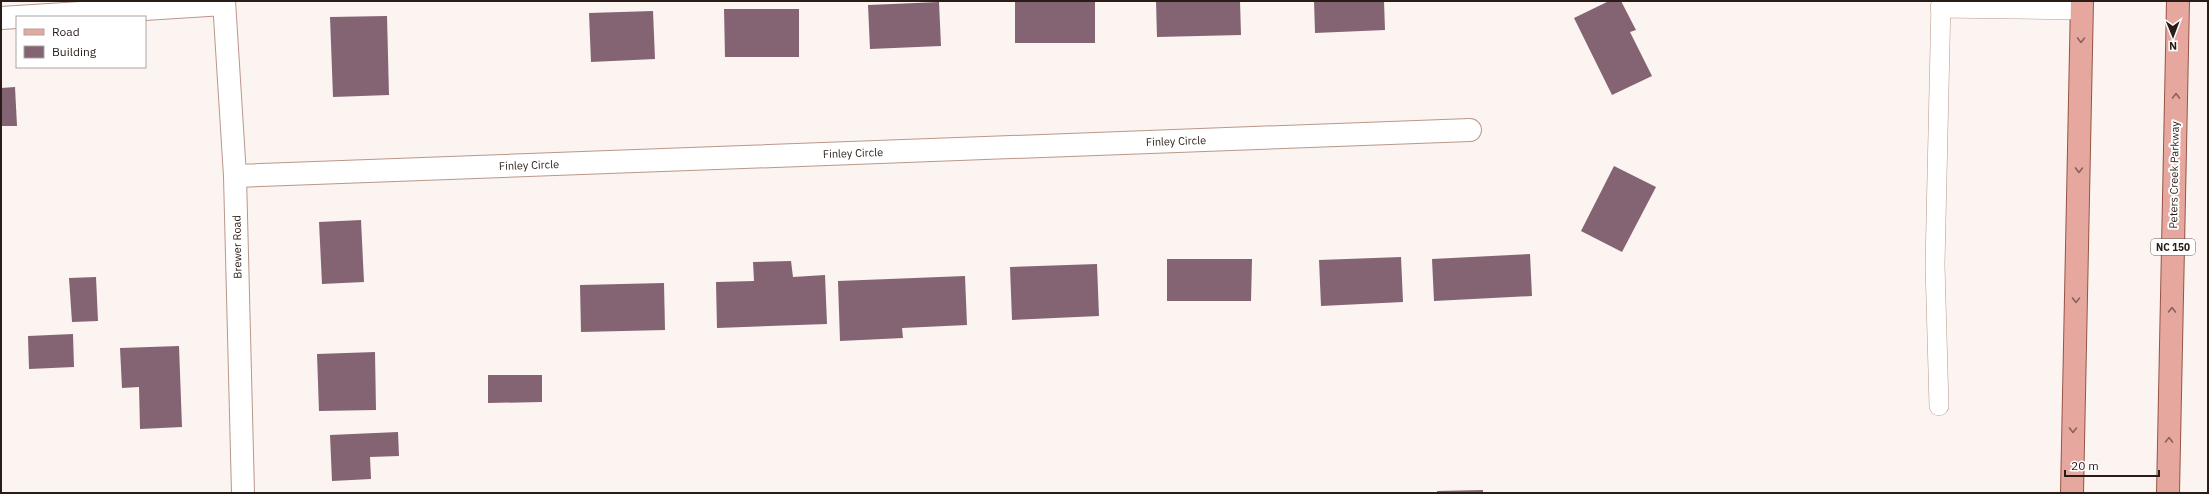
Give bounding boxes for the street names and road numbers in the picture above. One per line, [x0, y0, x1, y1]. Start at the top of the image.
street label: Peters Creek Parkway [2166, 121, 2182, 229]
street label: Finley Circle [1146, 133, 1206, 149]
street label: Finley Circle [823, 145, 883, 161]
street label: Finley Circle [499, 157, 559, 173]
street label: Brewer Road [229, 215, 245, 279]
road number: NC 150 [2151, 239, 2195, 255]

